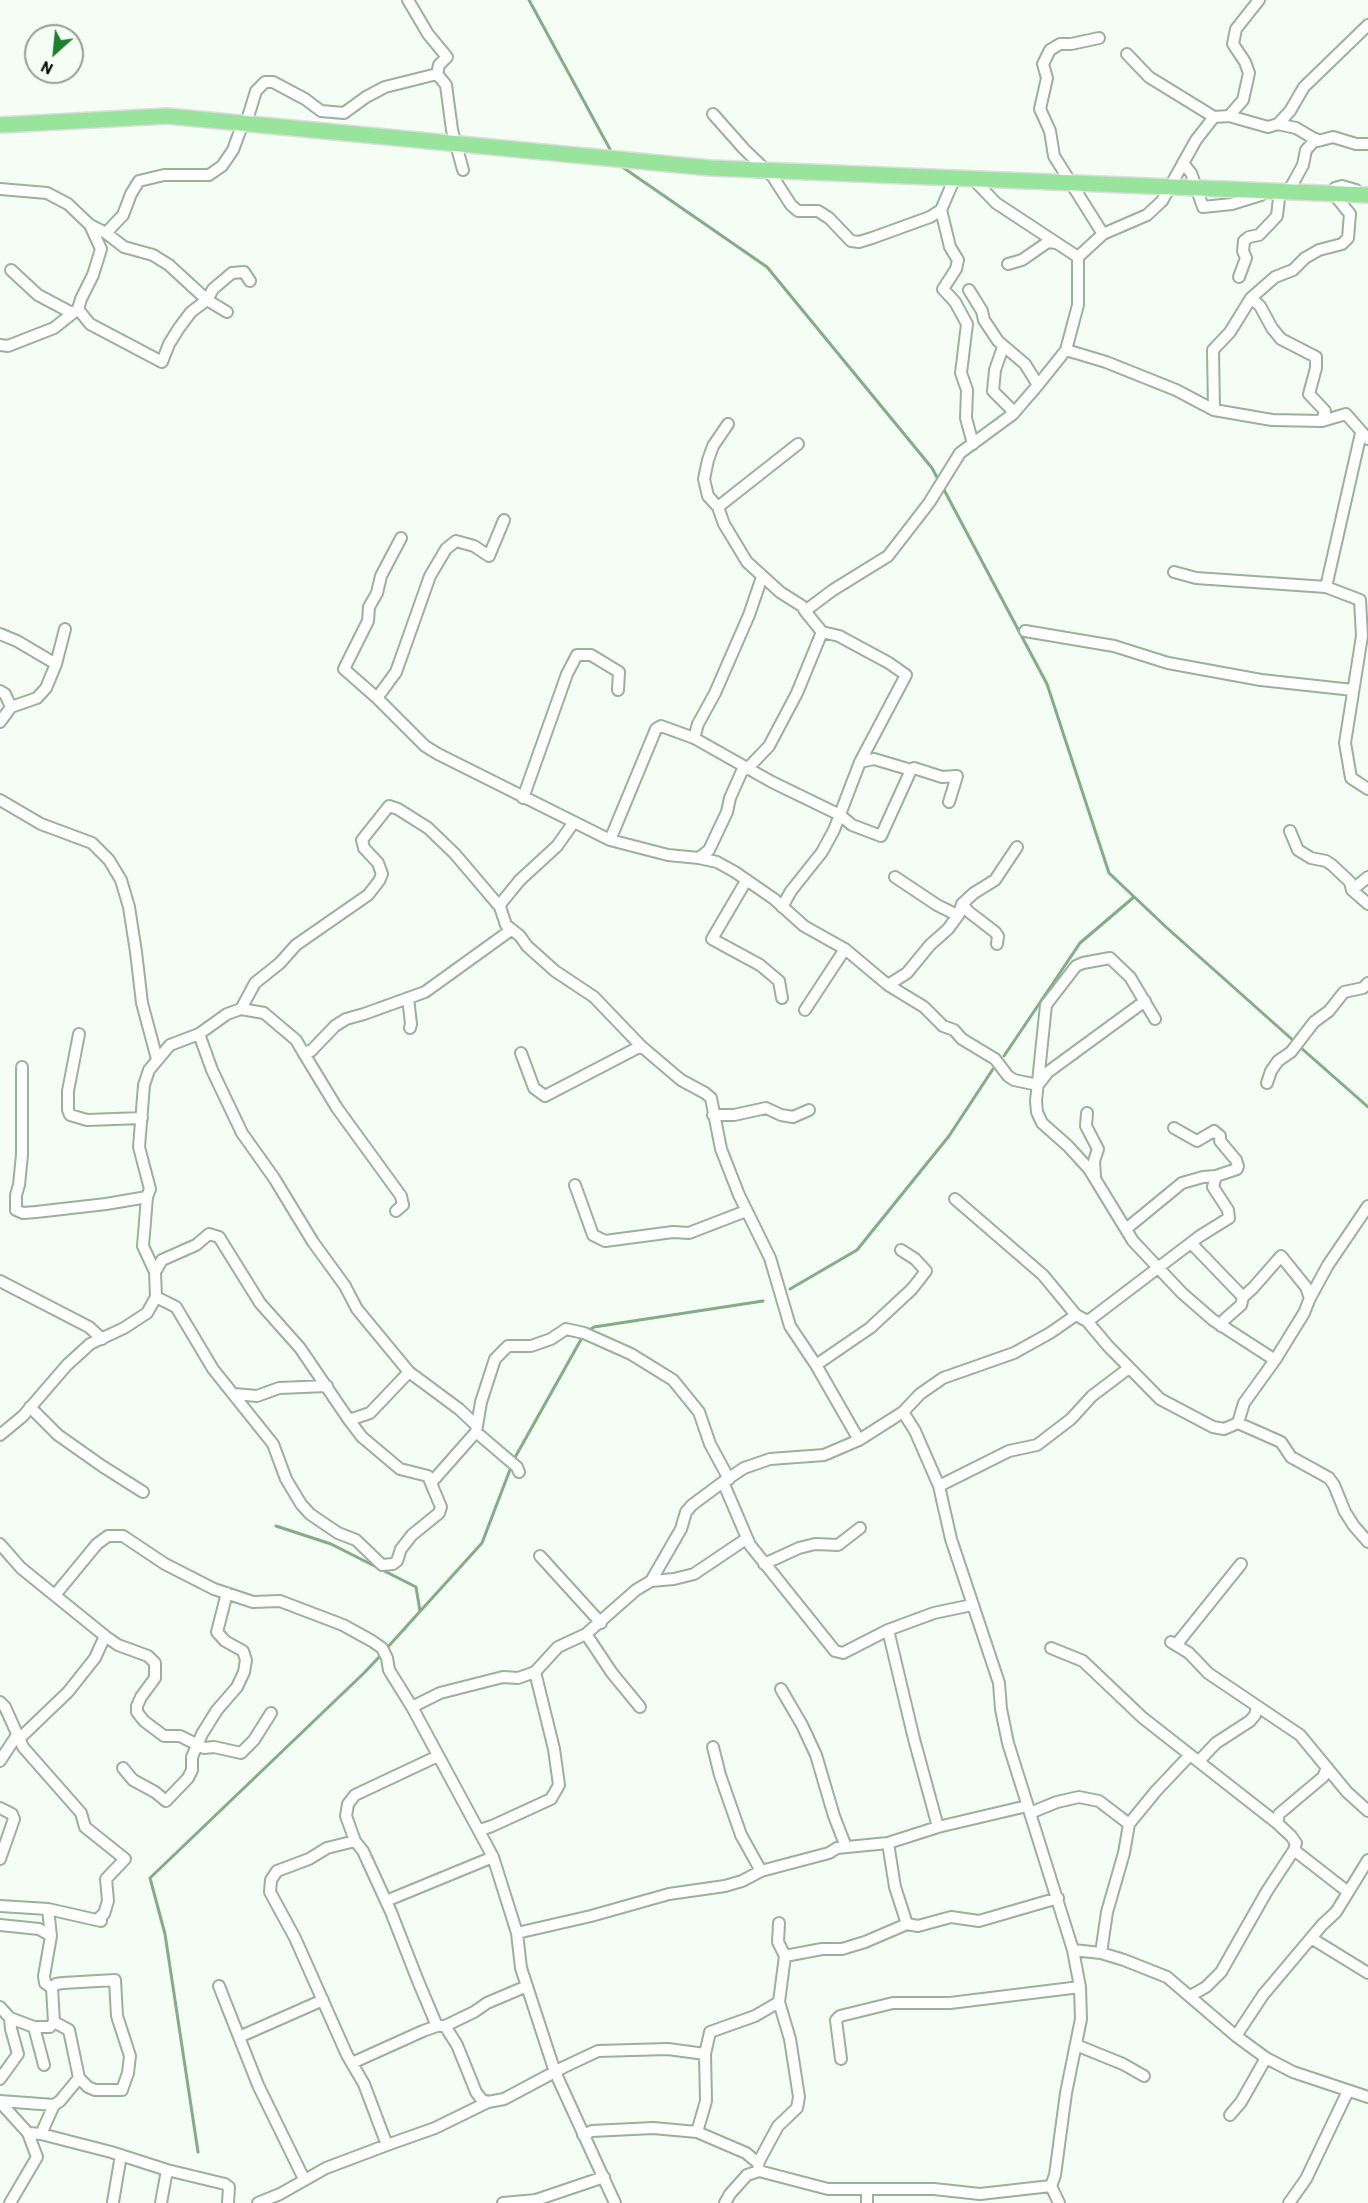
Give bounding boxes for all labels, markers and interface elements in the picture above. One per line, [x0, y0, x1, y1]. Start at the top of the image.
north arrow [24, 24, 84, 84]
text: N [37, 58, 56, 80]

